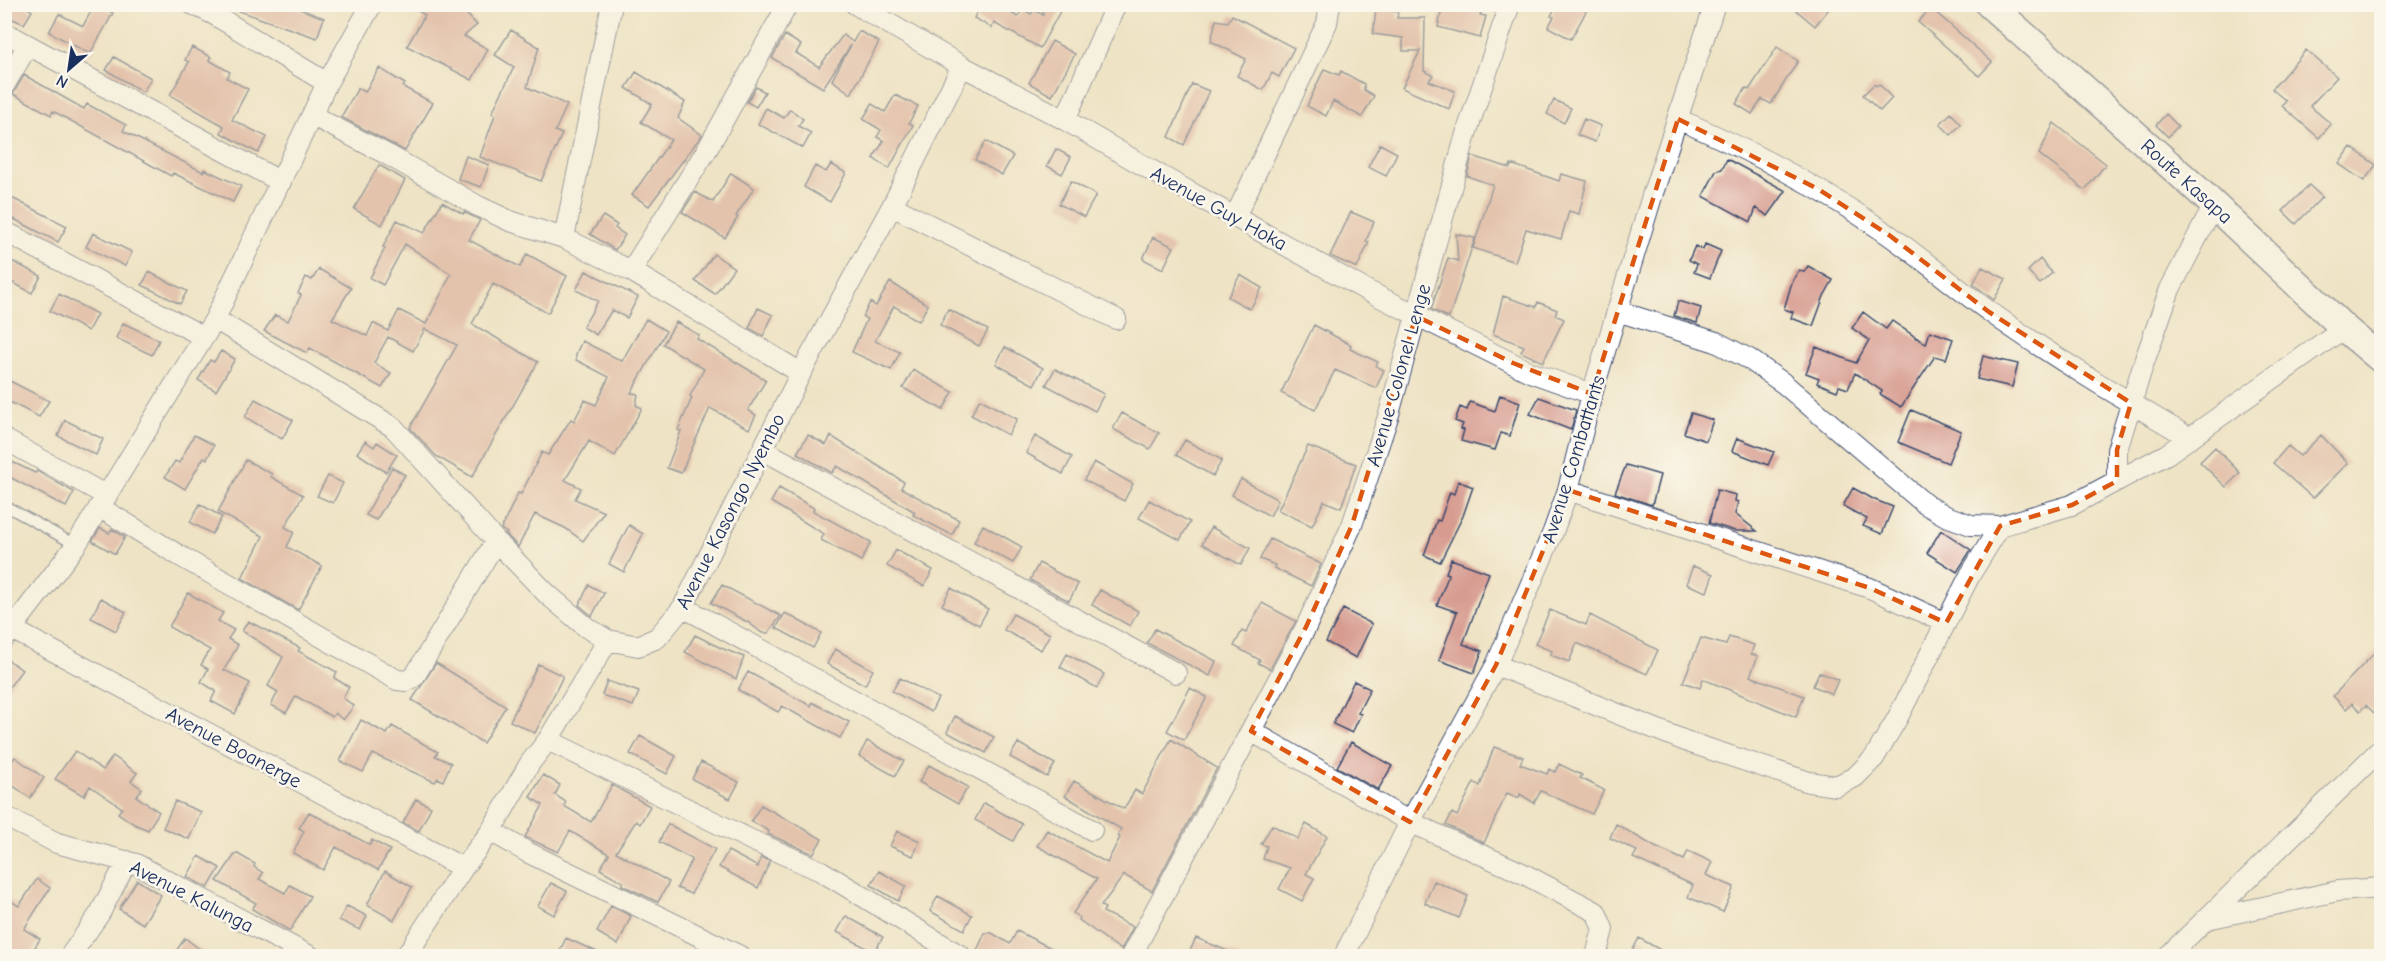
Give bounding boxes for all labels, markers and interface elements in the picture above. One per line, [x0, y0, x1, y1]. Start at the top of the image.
north arrow [39, 39, 99, 99]
text: N [53, 71, 71, 92]
street label: Route Kasapa [2136, 134, 2237, 229]
street label: Avenue Guy Hoka [1147, 161, 1291, 255]
street label: Avenue Colonel Lenge [1361, 281, 1436, 469]
street label: Avenue Combattants [1537, 372, 1610, 546]
street label: Avenue Kasongo Nyembo [671, 410, 790, 613]
street label: Avenue Boanerge [162, 702, 305, 793]
street label: Avenue Kalunga [126, 855, 257, 937]

